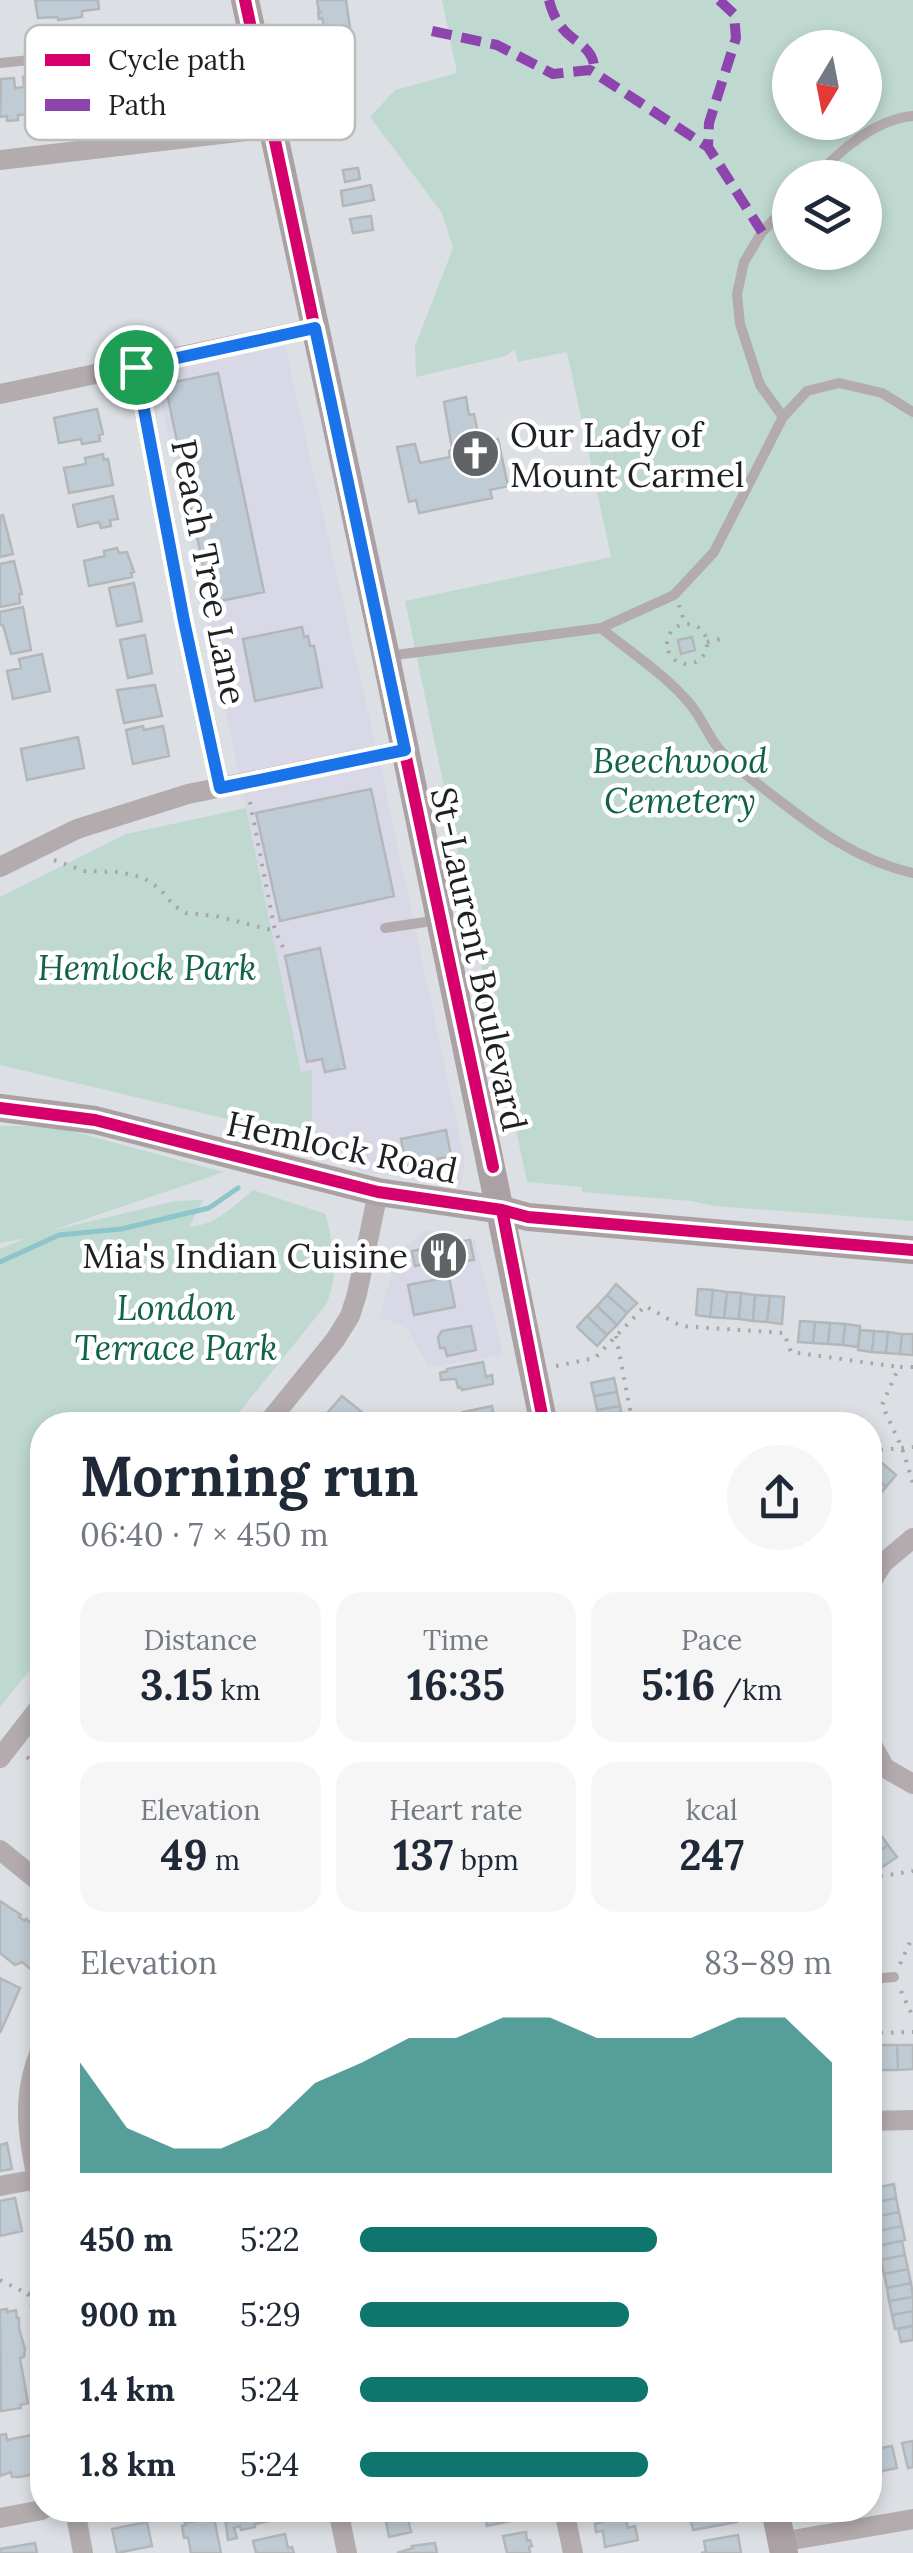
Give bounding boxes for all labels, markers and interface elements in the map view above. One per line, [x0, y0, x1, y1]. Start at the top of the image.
legend [25, 25, 355, 140]
north arrow [772, 30, 882, 140]
map controls [772, 30, 882, 270]
text: Cycle path [108, 42, 246, 78]
text: Path [108, 87, 167, 123]
button: layers [772, 160, 882, 270]
pin [94, 325, 179, 410]
icon: arrive [109, 340, 164, 395]
place label: Our Lady of Mount Carmel [510, 412, 744, 497]
church icon: Our Lady of Mount Carmel [449, 428, 501, 480]
street label: Peach Tree Lane [161, 435, 257, 709]
park label: Beechwood Cemetery [592, 738, 768, 823]
street label: St-Laurent Boulevard [421, 783, 537, 1135]
park label: Hemlock Park [37, 945, 257, 990]
street label: Hemlock Road [223, 1101, 461, 1193]
restaurant icon: Mia's Indian Cuisine [417, 1229, 469, 1281]
place label: Mia's Indian Cuisine [82, 1233, 408, 1278]
park label: London Terrace Park [74, 1285, 278, 1370]
text: Morning run [80, 1441, 418, 1511]
button: share [727, 1445, 832, 1550]
text: 06:40 · 7 × 450 m [80, 1514, 329, 1555]
text: Distance [143, 1622, 257, 1658]
text: Time [423, 1622, 489, 1658]
text: Pace [681, 1622, 742, 1658]
text: 3.15 [140, 1658, 213, 1712]
text: 16:35 [407, 1658, 505, 1712]
text: 5:16 [641, 1658, 715, 1712]
text: km [213, 1672, 261, 1708]
text: /km [715, 1672, 782, 1708]
text: Elevation [140, 1792, 260, 1828]
text: Heart rate [389, 1792, 523, 1828]
text: kcal [686, 1792, 738, 1828]
text: 49 [161, 1828, 208, 1882]
text: 137 [393, 1828, 453, 1882]
text: 247 [679, 1828, 744, 1882]
text: m [208, 1842, 240, 1878]
text: bpm [453, 1842, 519, 1878]
text: Elevation [80, 1942, 217, 1983]
text: 83–89 m [704, 1942, 832, 1983]
text: 450 m [80, 2219, 173, 2260]
text: 5:22 [240, 2219, 300, 2260]
text: 900 m [80, 2294, 177, 2335]
text: 5:29 [240, 2294, 301, 2335]
text: 1.4 km [80, 2369, 175, 2410]
text: 5:24 [240, 2369, 299, 2410]
text: 1.8 km [80, 2444, 176, 2485]
text: 5:24 [240, 2444, 299, 2485]

